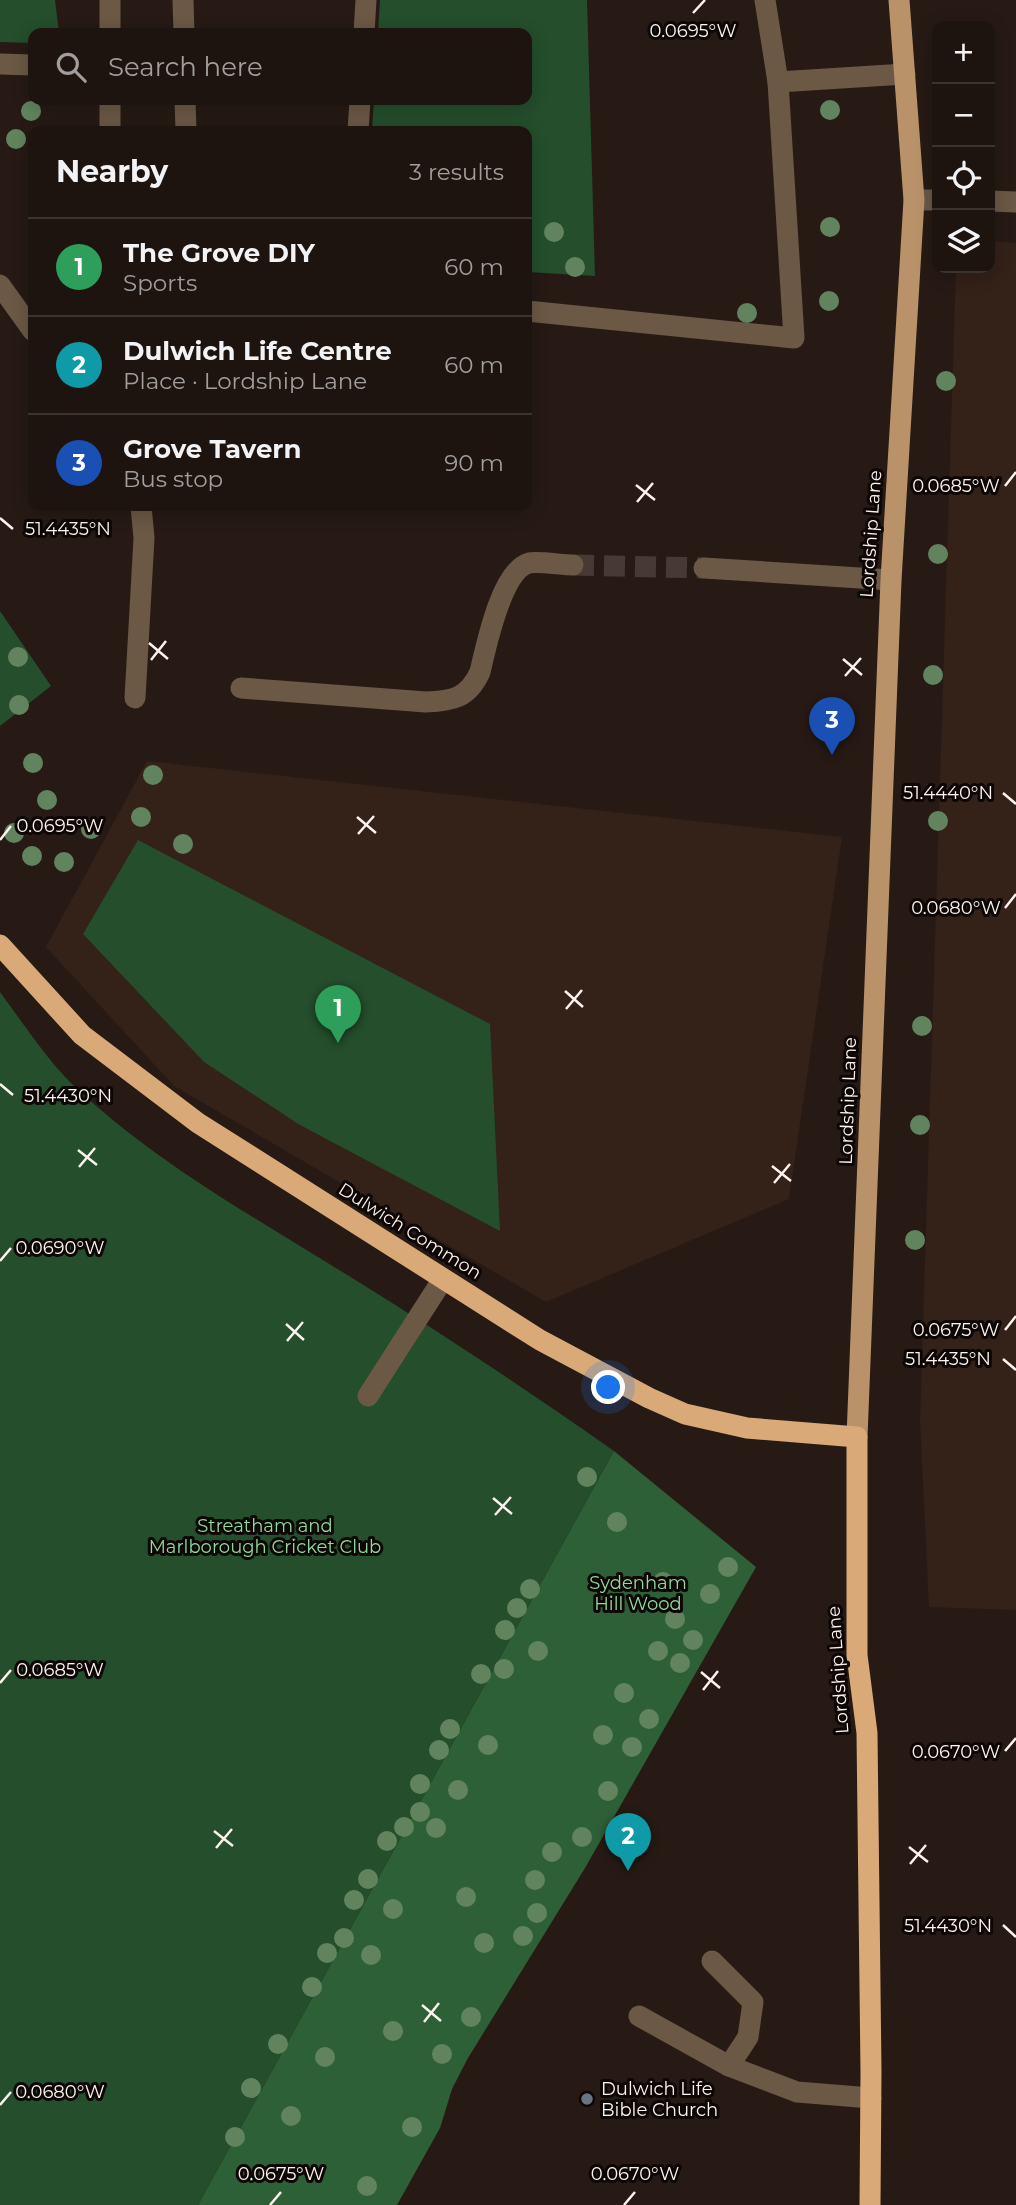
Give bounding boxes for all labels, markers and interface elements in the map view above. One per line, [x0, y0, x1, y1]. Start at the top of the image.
text: 0.0695°W [649, 20, 737, 42]
map controls [932, 21, 995, 273]
button: + [932, 21, 995, 84]
search box [28, 28, 532, 105]
icon: search [52, 48, 90, 86]
text: Search here [108, 51, 263, 83]
button: − [932, 84, 995, 147]
button: locate [932, 147, 995, 210]
text: Nearby [56, 153, 168, 190]
text: 3 results [409, 158, 504, 186]
button: layers [932, 210, 995, 273]
text: The Grove DIY [123, 237, 315, 269]
text: 1 [74, 253, 84, 281]
text: 60 m [444, 253, 504, 281]
text: Sports [123, 269, 197, 297]
text: Dulwich Life Centre [123, 335, 392, 367]
text: 2 [72, 351, 86, 379]
text: 60 m [444, 351, 504, 379]
text: Place · Lordship Lane [123, 367, 367, 395]
text: Grove Tavern [123, 433, 301, 465]
text: 3 [72, 449, 86, 477]
text: 90 m [444, 449, 504, 477]
text: Bus stop [123, 465, 223, 493]
street label: Lordship Lane [856, 469, 886, 599]
text: 0.0685°W [912, 475, 1000, 497]
text: 51.4435°N [25, 518, 111, 540]
pin: 3 [809, 697, 855, 755]
text: 51.4440°N [903, 782, 993, 804]
text: 0.0695°W [16, 815, 104, 837]
text: 0.0680°W [911, 897, 1001, 919]
pin: 1 [315, 985, 361, 1043]
street label: Lordship Lane [835, 1037, 861, 1165]
text: 51.4430°N [24, 1085, 112, 1107]
street label: Dulwich Common [334, 1178, 486, 1284]
text: 0.0690°W [15, 1237, 105, 1259]
text: 0.0675°W [913, 1319, 999, 1341]
text: 51.4435°N [905, 1348, 991, 1370]
your location [591, 1370, 625, 1404]
park label: Streatham and Marlborough Cricket Club [149, 1515, 381, 1558]
park label: Sydenham Hill Wood [589, 1572, 687, 1615]
street label: Lordship Lane [823, 1605, 853, 1735]
text: 0.0685°W [16, 1659, 104, 1681]
text: 0.0670°W [912, 1741, 1000, 1763]
pin: 2 [605, 1813, 651, 1871]
text: 51.4430°N [904, 1915, 992, 1937]
place label: Dulwich Life Bible Church [601, 2078, 718, 2121]
text: 0.0680°W [15, 2081, 105, 2103]
marker: Dulwich Life Bible Church [579, 2091, 595, 2107]
text: 0.0675°W [238, 2163, 324, 2185]
text: 0.0670°W [591, 2163, 679, 2185]

